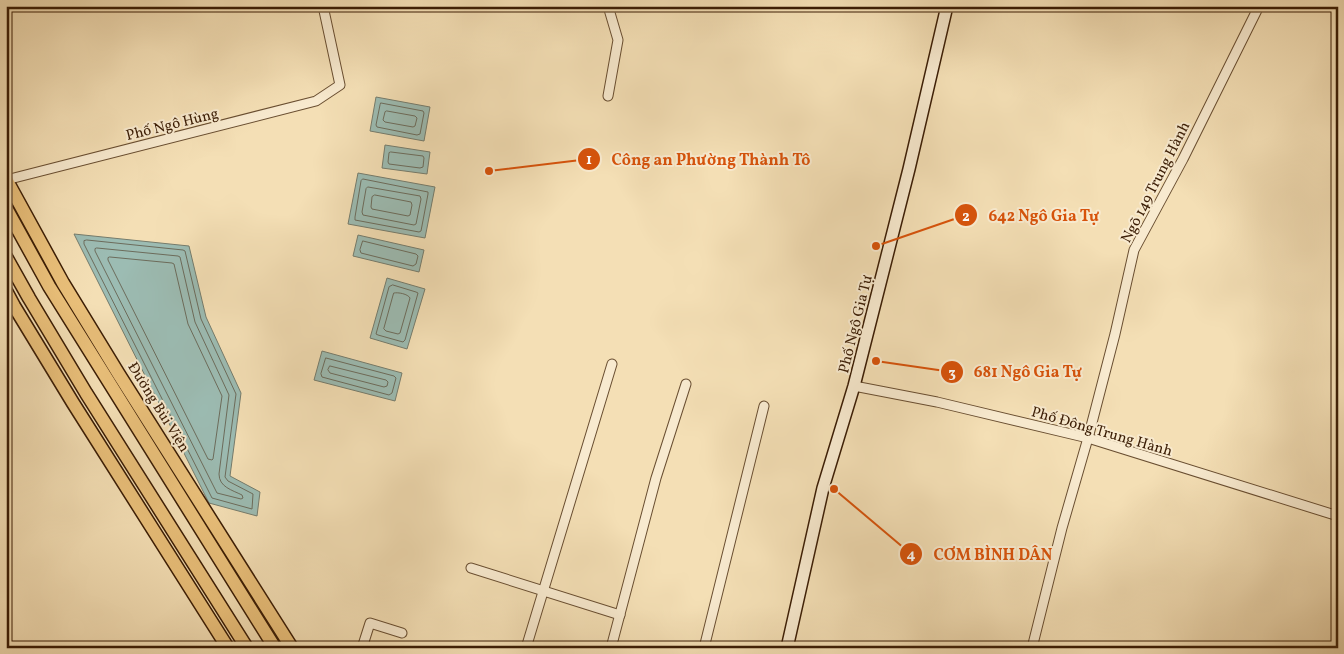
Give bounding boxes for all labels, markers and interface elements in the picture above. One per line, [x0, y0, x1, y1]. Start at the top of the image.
street label: Phố Ngô Hùng [124, 104, 221, 147]
street label: Ngõ 149 Trung Hành [1117, 118, 1196, 247]
callout: Công an Phường Thành Tô [576, 144, 821, 175]
text: 1 [586, 150, 592, 171]
text: Công an Phường Thành Tô [612, 150, 810, 172]
callout: 642 Ngô Gia Tự [953, 200, 1109, 231]
text: 642 Ngô Gia Tự [988, 206, 1100, 228]
text: 2 [962, 207, 970, 228]
street label: Phố Ngô Gia Tự [834, 273, 879, 376]
callout: 681 Ngô Gia Tự [939, 356, 1093, 387]
street label: Đường Bùi Viện [122, 359, 194, 457]
text: 681 Ngô Gia Tự [974, 362, 1082, 384]
text: 3 [948, 363, 956, 384]
street label: Phố Đông Trung Hành [1029, 402, 1175, 463]
callout: CƠM BÌNH DÂN [899, 538, 1063, 569]
text: 4 [906, 545, 916, 566]
text: CƠM BÌNH DÂN [934, 545, 1053, 567]

